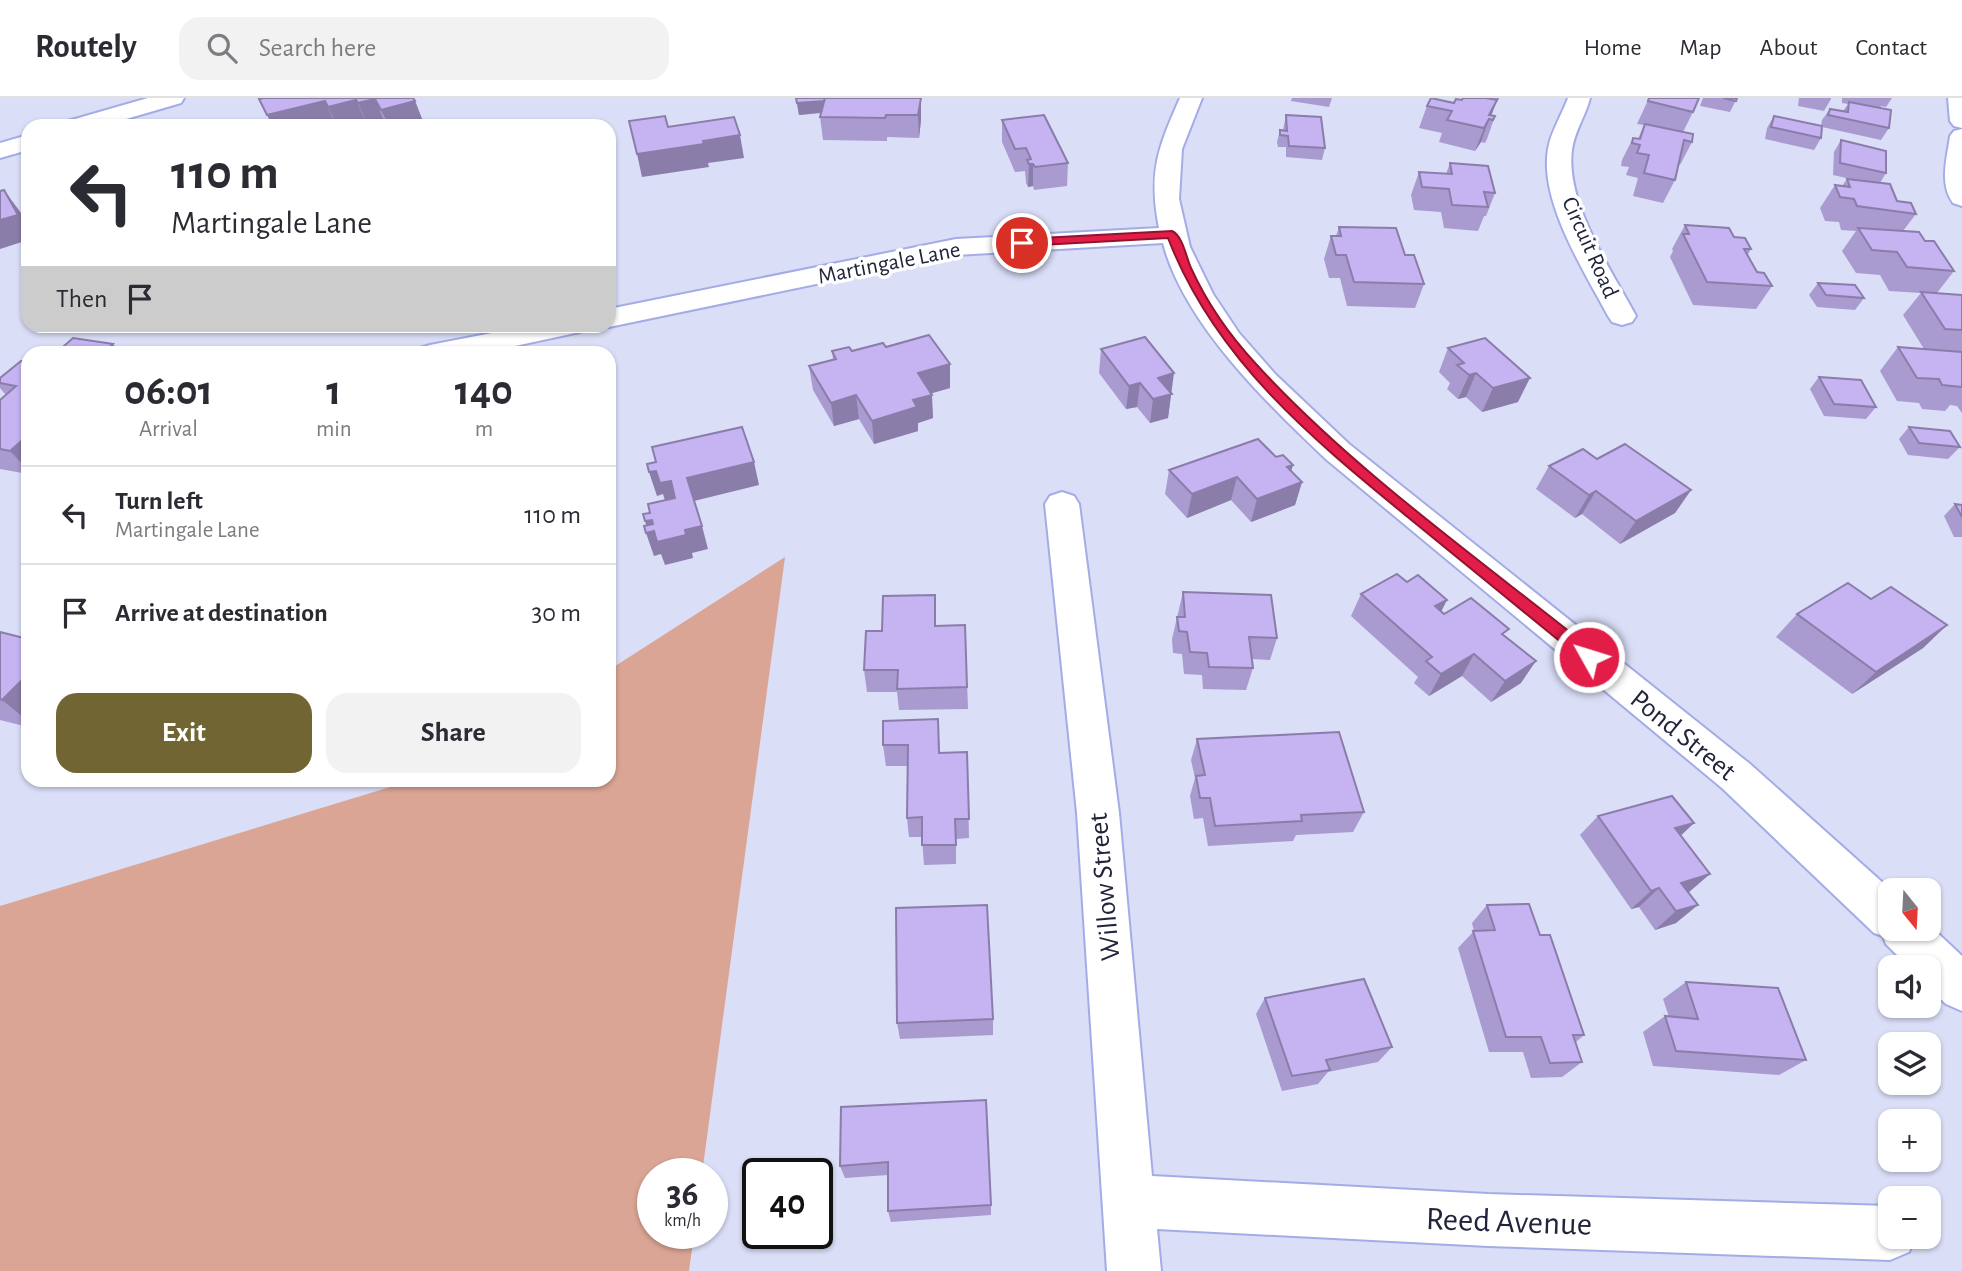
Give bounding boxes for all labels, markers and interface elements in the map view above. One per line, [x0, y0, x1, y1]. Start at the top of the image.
search box [179, 17, 669, 80]
icon: search [203, 29, 241, 67]
text: Routely [35, 31, 137, 64]
text: Search here [259, 35, 376, 61]
text: Home [1584, 36, 1642, 60]
text: Map [1680, 36, 1722, 60]
text: About [1760, 36, 1817, 60]
text: Contact [1855, 36, 1927, 60]
icon: left [56, 147, 147, 238]
text: 110 m [171, 149, 279, 198]
street label: Circuit Road [1557, 194, 1622, 302]
text: Martingale Lane [171, 207, 372, 239]
pin [992, 213, 1052, 273]
icon: arrive [1003, 224, 1041, 262]
street label: Martingale Lane [816, 238, 962, 289]
icon: arrive [121, 280, 159, 318]
text: Then [56, 286, 107, 312]
text: 06:01 [124, 370, 213, 412]
text: 1 [326, 370, 341, 412]
text: 140 [455, 370, 513, 412]
text: Arrival [139, 418, 198, 441]
text: min [316, 418, 352, 441]
text: m [475, 418, 493, 441]
text: Turn left [115, 488, 203, 514]
icon: left [56, 496, 94, 534]
text: 110 m [524, 502, 581, 528]
text: Martingale Lane [115, 519, 260, 542]
icon: arrive [56, 594, 94, 632]
text: Arrive at destination [115, 600, 328, 626]
text: 30 m [531, 600, 581, 626]
position arrow [1552, 620, 1626, 694]
street label: Pond Street [1625, 685, 1741, 786]
button: Exit [56, 693, 312, 773]
button: Share [326, 693, 581, 773]
street label: Willow Street [1085, 812, 1125, 962]
north arrow [1878, 878, 1941, 942]
map controls [1878, 878, 1941, 1249]
button: sound [1878, 955, 1941, 1018]
button: layers [1878, 1032, 1941, 1095]
button: + [1878, 1109, 1941, 1172]
speed limit sign: 40 [742, 1158, 833, 1249]
text: 36 [666, 1177, 698, 1212]
button: − [1878, 1186, 1941, 1249]
street label: Reed Avenue [1425, 1203, 1593, 1242]
text: km/h [664, 1212, 701, 1230]

